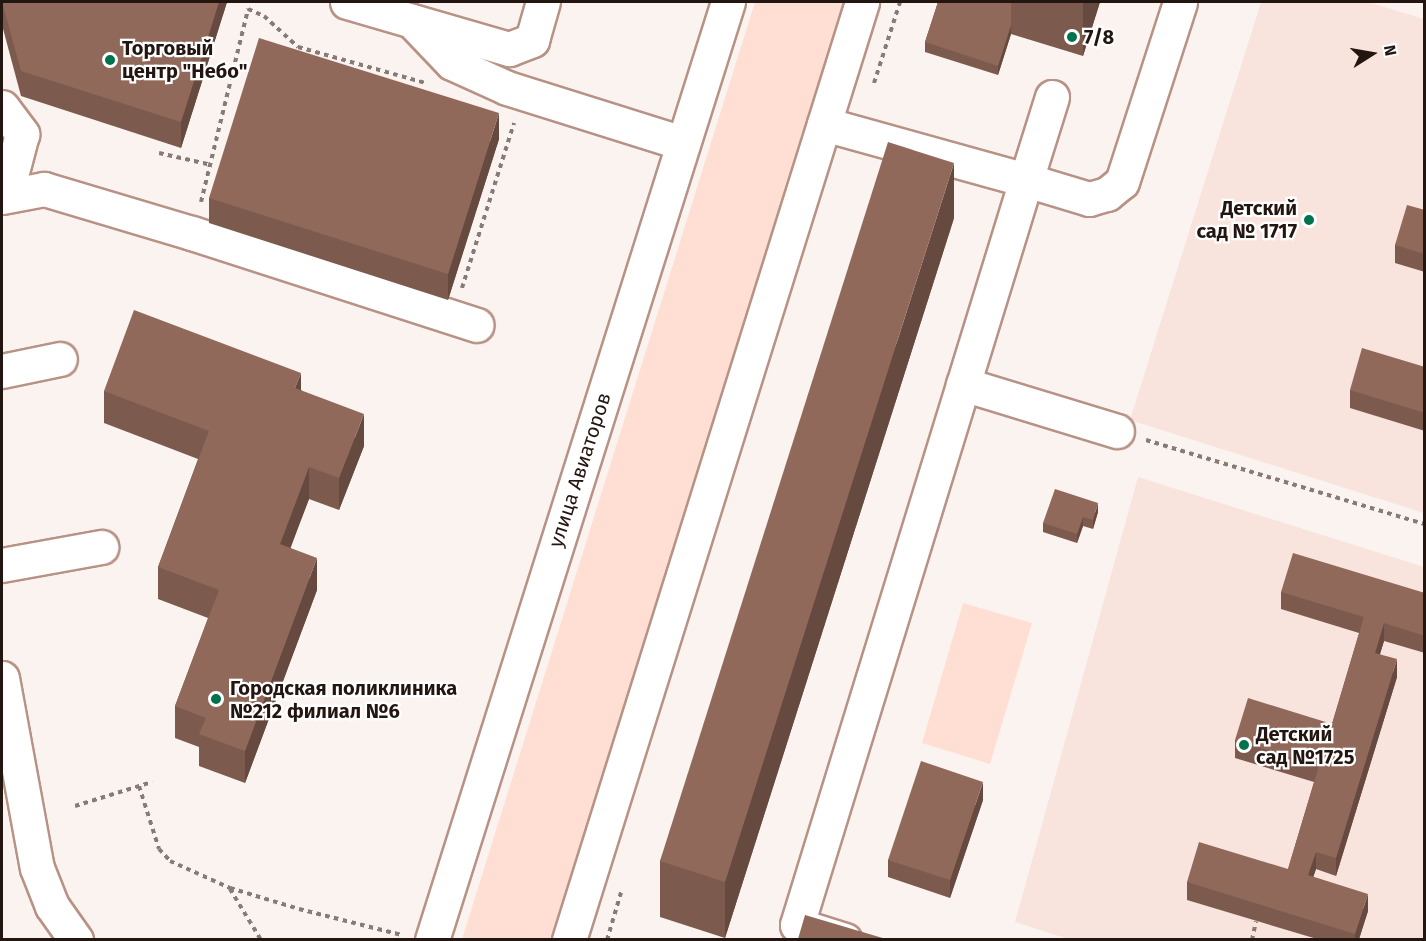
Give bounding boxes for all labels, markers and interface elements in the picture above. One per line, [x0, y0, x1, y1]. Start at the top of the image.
north arrow [1342, 24, 1402, 84]
place label: 7/8 [1084, 25, 1114, 49]
marker: 7/8 [1065, 30, 1079, 44]
place label: Торговый центр "Небо" [122, 36, 247, 83]
text: N [1380, 43, 1400, 57]
marker: Торговый центр "Небо" [103, 53, 117, 67]
place label: Детский сад № 1717 [1196, 196, 1297, 243]
marker: Детский сад № 1717 [1302, 213, 1316, 227]
street label: улица Авиаторов [544, 390, 616, 550]
place label: Городская поликлиника №212 филиал №6 [230, 676, 457, 723]
marker: Городская поликлиника №212 филиал №6 [207, 690, 225, 708]
place label: Детский сад №1725 [1256, 722, 1354, 769]
marker: Детский сад №1725 [1237, 738, 1251, 752]

